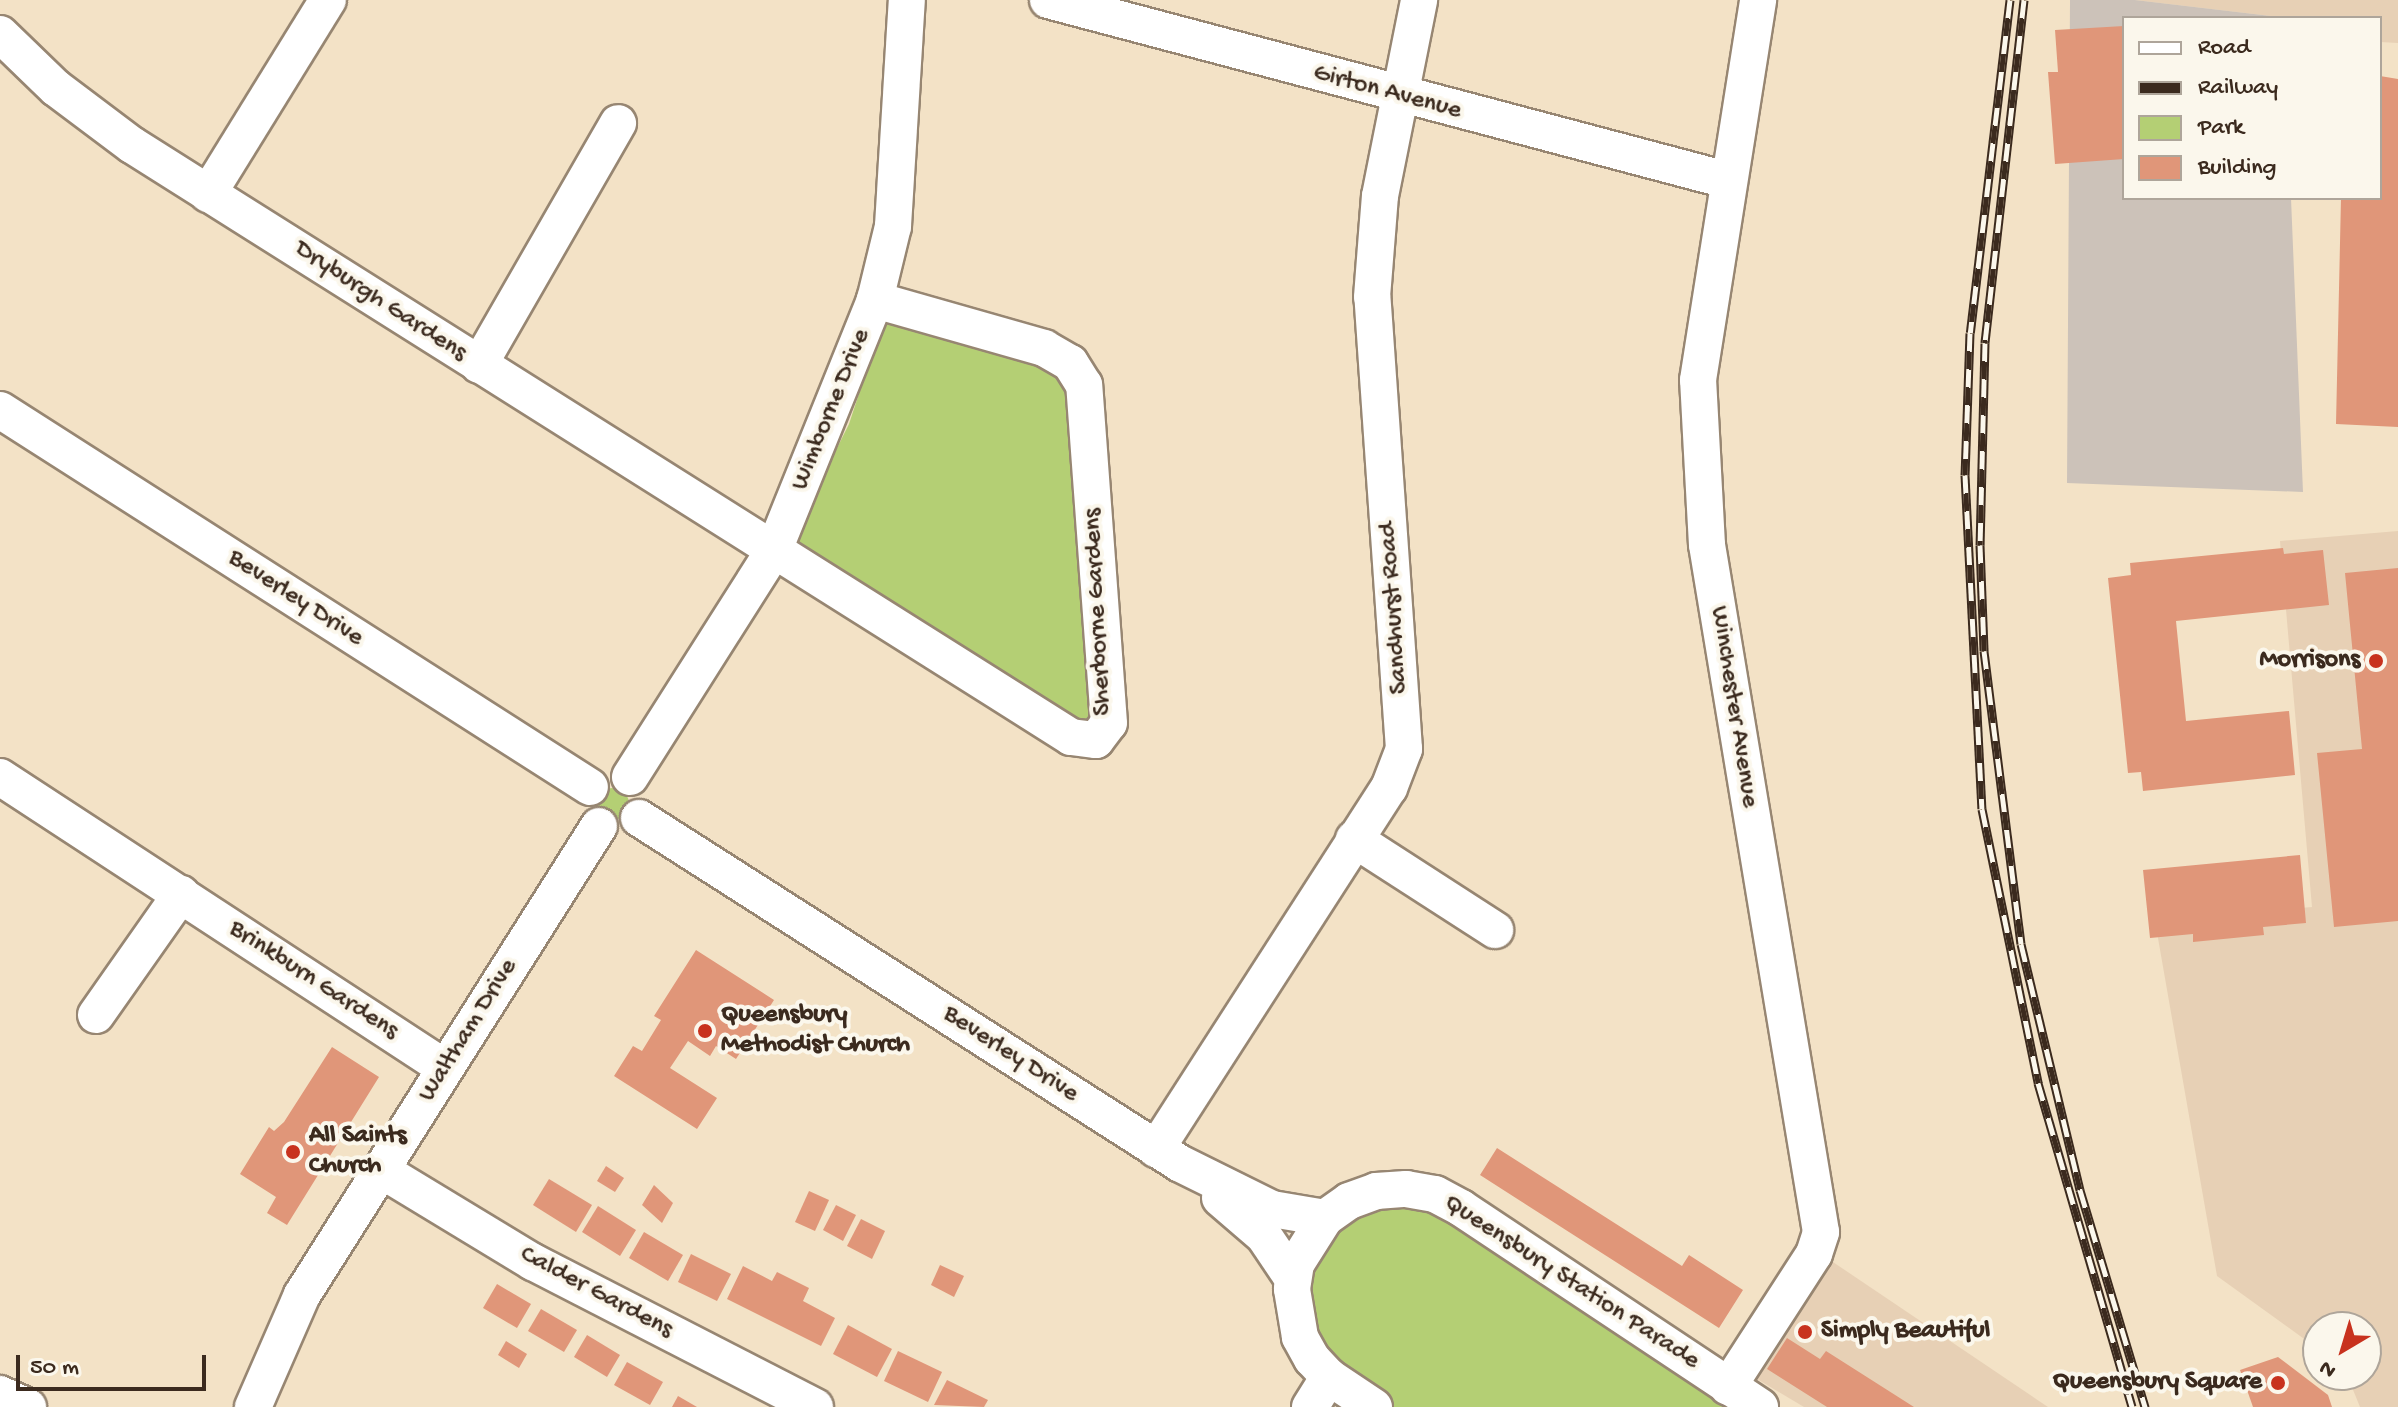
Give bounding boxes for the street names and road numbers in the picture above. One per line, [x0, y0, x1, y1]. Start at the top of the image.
street label: Girton Avenue [1310, 58, 1464, 128]
street label: Dryburgh Gardens [288, 235, 472, 369]
street label: Wimborne Drive [785, 325, 879, 495]
street label: Sherborne Gardens [1078, 508, 1120, 716]
street label: Sandhurst Road [1373, 521, 1417, 695]
street label: Beverley Drive [221, 544, 369, 654]
street label: Winchester Avenue [1702, 604, 1764, 810]
street label: Brinkburn Gardens [222, 914, 404, 1048]
street label: Waltham Drive [413, 954, 525, 1108]
street label: Beverley Drive [936, 1000, 1084, 1110]
street label: Queensbury Station Parade [1437, 1189, 1705, 1377]
street label: Calder Gardens [514, 1240, 678, 1346]

